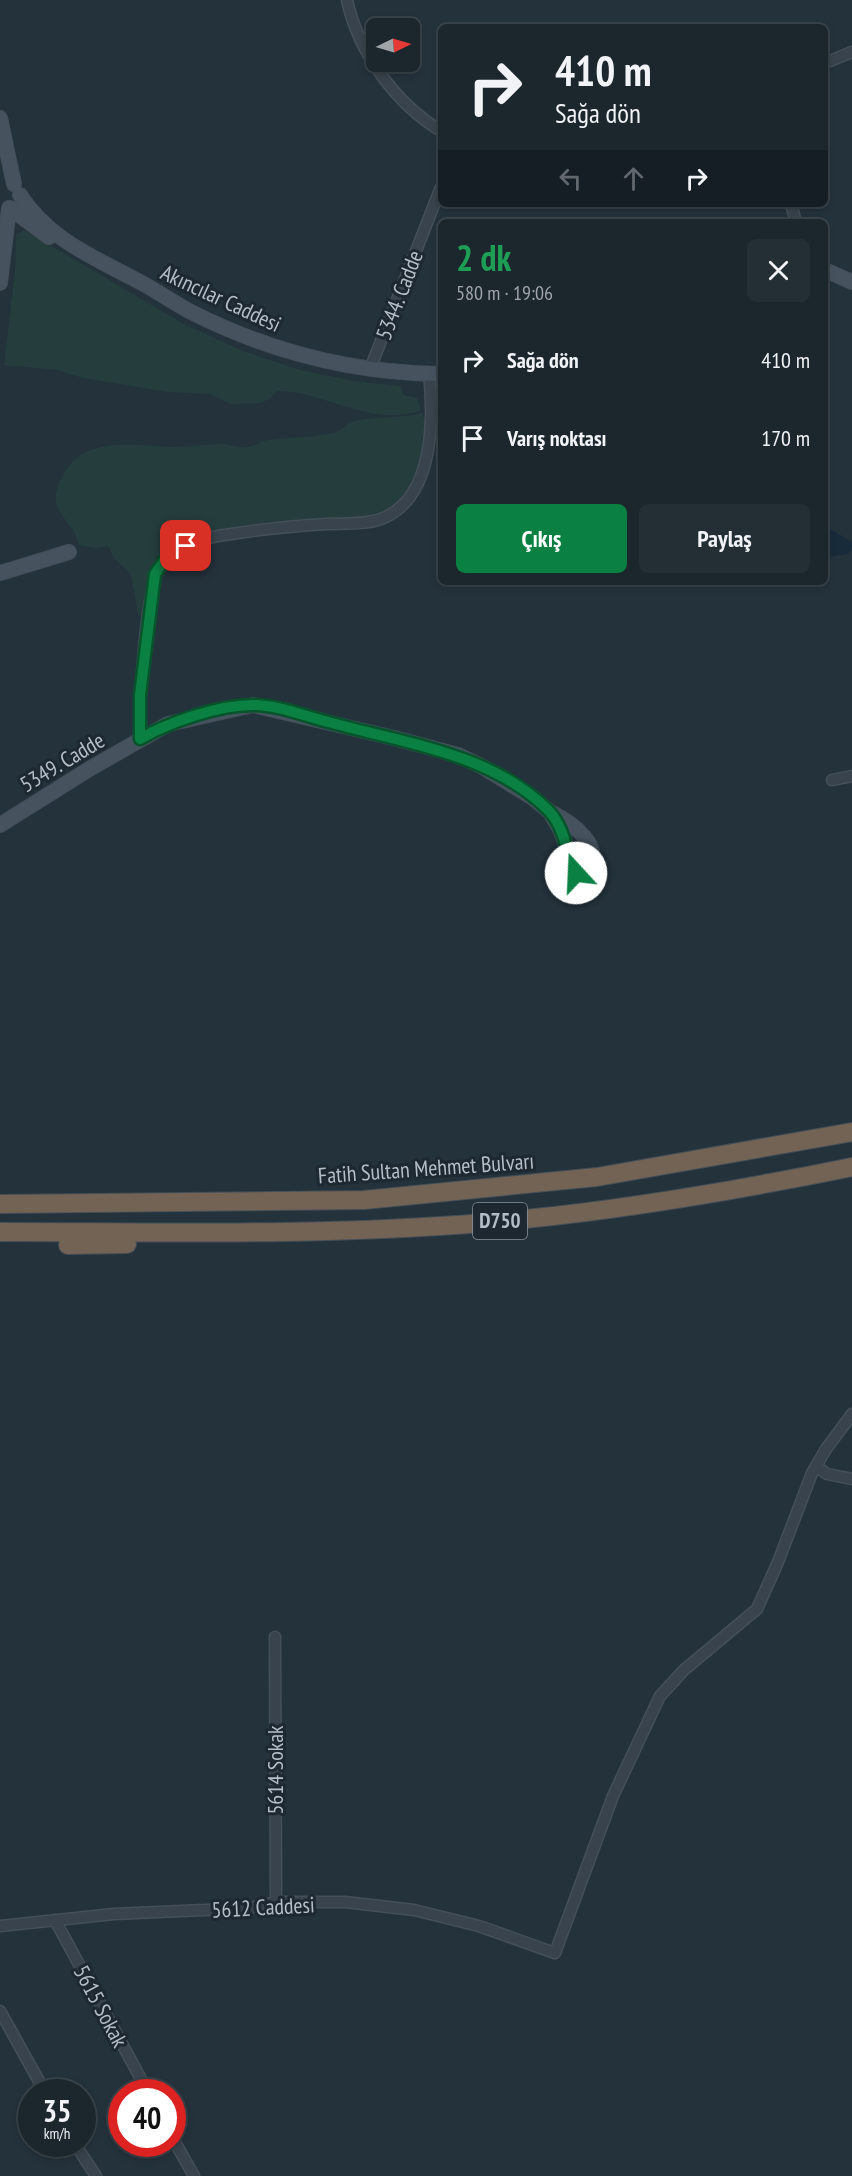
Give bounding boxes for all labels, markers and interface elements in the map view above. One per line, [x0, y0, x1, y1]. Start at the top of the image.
north arrow [366, 18, 420, 72]
map controls [366, 18, 420, 72]
text: 410 m [555, 43, 652, 98]
icon: right [456, 48, 534, 126]
text: Sağa dön [555, 96, 641, 130]
icon: left [554, 162, 587, 195]
icon: ahead [617, 162, 650, 195]
icon: right [680, 162, 713, 195]
text: 2 dk [456, 234, 511, 281]
button: close [747, 239, 810, 302]
street label: 5344. Cadde [369, 246, 429, 344]
street label: Akıncılar Caddesi [156, 258, 286, 338]
text: 580 m · 19:06 [456, 280, 553, 306]
icon: right [456, 344, 489, 377]
text: Sağa dön [507, 346, 579, 374]
text: 410 m [761, 346, 810, 374]
icon: arrive [456, 422, 489, 455]
text: Varış noktası [507, 424, 607, 452]
text: 170 m [761, 424, 810, 452]
button: Çıkış [456, 504, 627, 573]
button: Paylaş [639, 504, 810, 573]
pin [160, 520, 211, 571]
icon: arrive [169, 529, 202, 562]
street label: 5349. Cadde [15, 726, 109, 798]
position arrow [544, 841, 608, 905]
street label: Fatih Sultan Mehmet Bulvarı [317, 1146, 535, 1190]
road number: D750 [473, 1203, 527, 1239]
street label: 5614 Sokak [261, 1725, 289, 1815]
street label: 5612 Caddesi [211, 1890, 315, 1924]
street label: 5615 Sokak [68, 1960, 134, 2052]
speed limit sign: 40 [108, 2079, 186, 2157]
text: 35 [43, 2091, 71, 2130]
text: km/h [44, 2124, 70, 2143]

